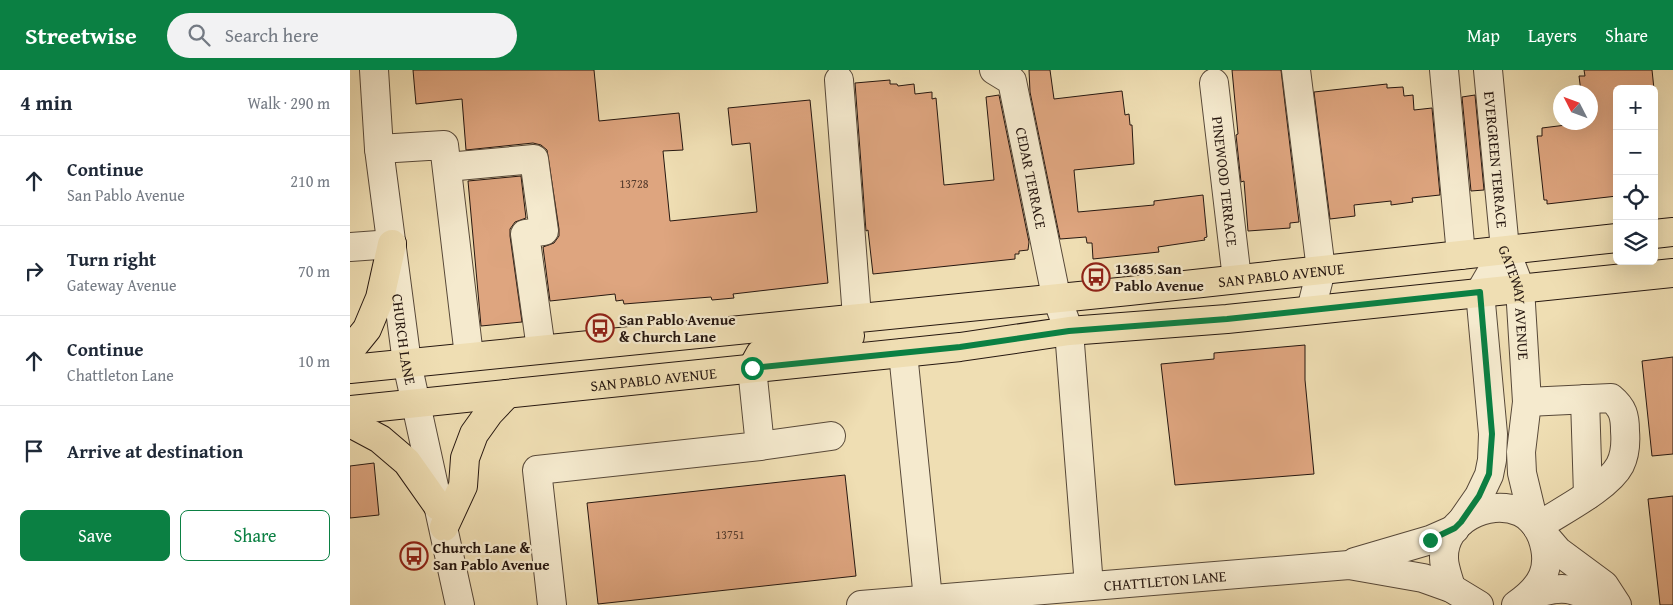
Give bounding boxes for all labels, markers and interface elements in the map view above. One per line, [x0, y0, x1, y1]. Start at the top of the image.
search box [167, 13, 517, 58]
text: Streetwise [25, 18, 137, 53]
icon: search [185, 21, 213, 49]
text: Search here [225, 21, 319, 49]
text: Map [1467, 22, 1500, 49]
text: Layers [1528, 22, 1577, 49]
text: Share [1605, 22, 1648, 49]
north arrow [1553, 85, 1598, 130]
map controls [1613, 85, 1658, 265]
button: + [1613, 85, 1658, 130]
text: 4 min [20, 87, 72, 118]
street label: EVERGREEN TERRACE [1480, 90, 1513, 229]
text: Walk · 290 m [247, 91, 330, 115]
street label: PINEWOOD TERRACE [1207, 115, 1244, 248]
street label: CEDAR TERRACE [1011, 125, 1053, 231]
button: − [1613, 130, 1658, 175]
text: Continue [67, 155, 144, 183]
icon: ahead [20, 167, 48, 195]
text: 210 m [290, 169, 330, 193]
house number: 13728 [620, 175, 649, 192]
button: locate [1613, 175, 1658, 220]
text: San Pablo Avenue [67, 183, 185, 207]
button: layers [1613, 220, 1658, 265]
street label: GATEWAY AVENUE [1494, 242, 1535, 361]
text: Turn right [67, 245, 156, 273]
icon: right [20, 257, 48, 285]
street label: SAN PABLO AVENUE [1217, 257, 1346, 292]
place label: 13685 San Pablo Avenue [1115, 258, 1204, 296]
text: 70 m [298, 259, 330, 283]
bus stop icon: 13685 San Pablo Avenue [1081, 262, 1111, 292]
text: Gateway Avenue [67, 273, 176, 297]
street label: CHURCH LANE [388, 292, 422, 387]
place label: San Pablo Avenue & Church Lane [619, 309, 736, 347]
bus stop icon: San Pablo Avenue & Church Lane [585, 313, 615, 343]
text: Continue [67, 335, 144, 363]
icon: ahead [20, 347, 48, 375]
text: 10 m [298, 349, 330, 373]
route start [741, 357, 764, 380]
street label: SAN PABLO AVENUE [589, 362, 718, 396]
text: Chattleton Lane [67, 363, 174, 387]
icon: arrive [20, 437, 48, 465]
text: Arrive at destination [67, 437, 243, 465]
button: Save [20, 510, 170, 561]
button: Share [180, 510, 330, 561]
house number: 13751 [716, 526, 745, 543]
route end [1419, 529, 1442, 552]
place label: Church Lane & San Pablo Avenue [433, 537, 550, 575]
bus stop icon: Church Lane & San Pablo Avenue [399, 541, 429, 571]
street label: CHATTLETON LANE [1103, 565, 1227, 596]

